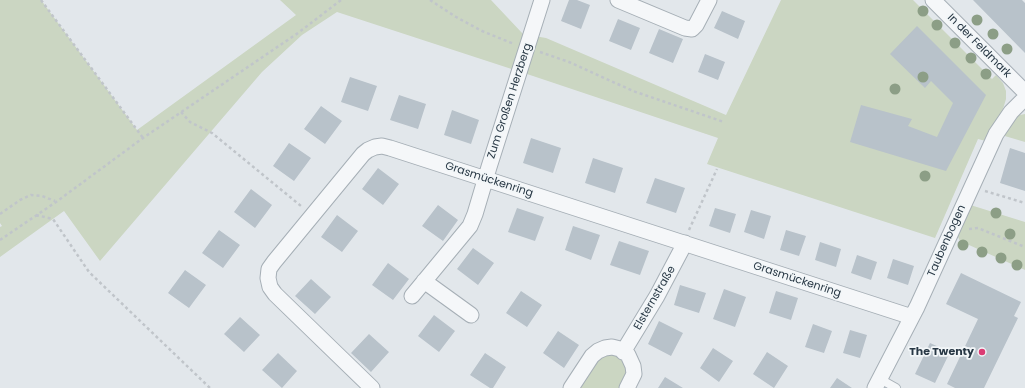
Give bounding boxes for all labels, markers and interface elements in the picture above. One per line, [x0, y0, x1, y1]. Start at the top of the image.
street label: In der Feldmark [944, 11, 1014, 81]
street label: Zum Großen Herzberg [485, 42, 535, 160]
street label: Grasmückenring [443, 160, 535, 200]
street label: Taubenbogen [925, 203, 969, 279]
street label: Grasmückenring [751, 260, 843, 300]
street label: Elsternstraße [631, 264, 679, 332]
place label: The Twenty [909, 345, 974, 359]
marker: The Twenty [977, 347, 987, 357]

